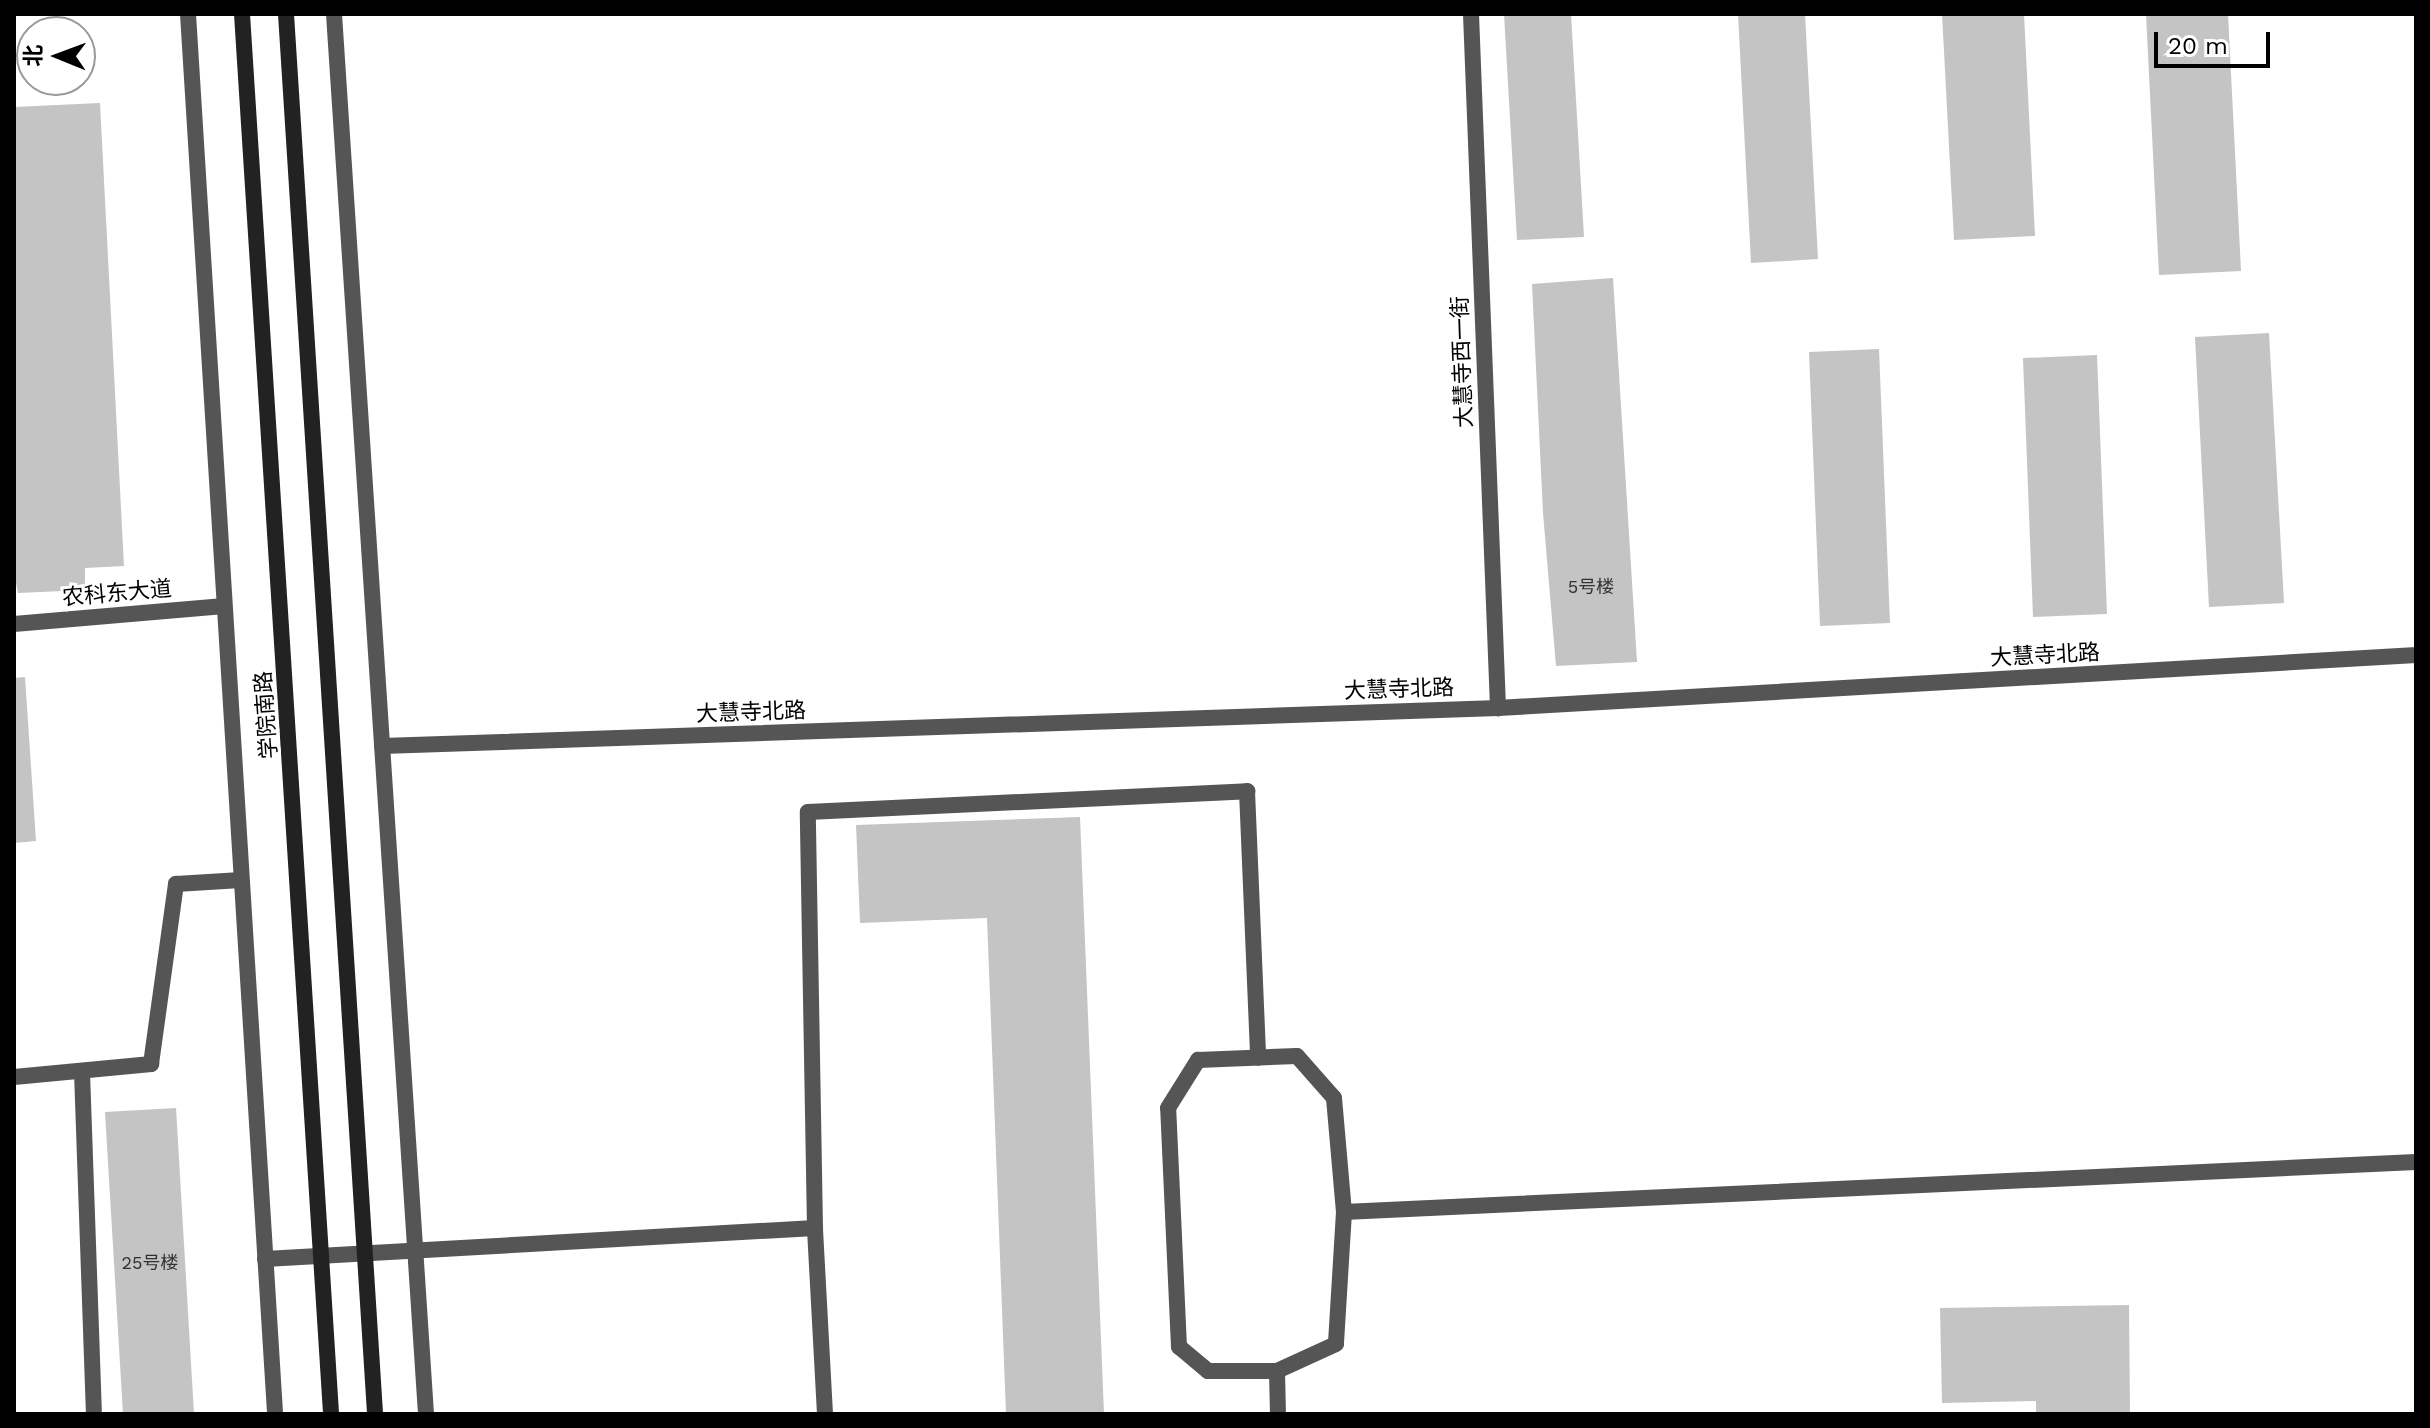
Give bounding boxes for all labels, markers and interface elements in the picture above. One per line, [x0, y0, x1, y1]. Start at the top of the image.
north arrow [16, 16, 96, 96]
scale bar [2158, 16, 2274, 66]
text: 20 m [2168, 32, 2228, 60]
text: 北 [21, 44, 46, 67]
street label: 大慧寺西一街 [1447, 296, 1477, 428]
street label: 农科东大道 [61, 575, 173, 611]
house number: 5号楼 [1568, 576, 1614, 598]
street label: 大慧寺北路 [1989, 639, 2101, 671]
street label: 学院南路 [250, 670, 282, 760]
street label: 大慧寺北路 [1344, 674, 1454, 704]
street label: 大慧寺北路 [696, 697, 806, 727]
house number: 25号楼 [122, 1252, 178, 1274]

